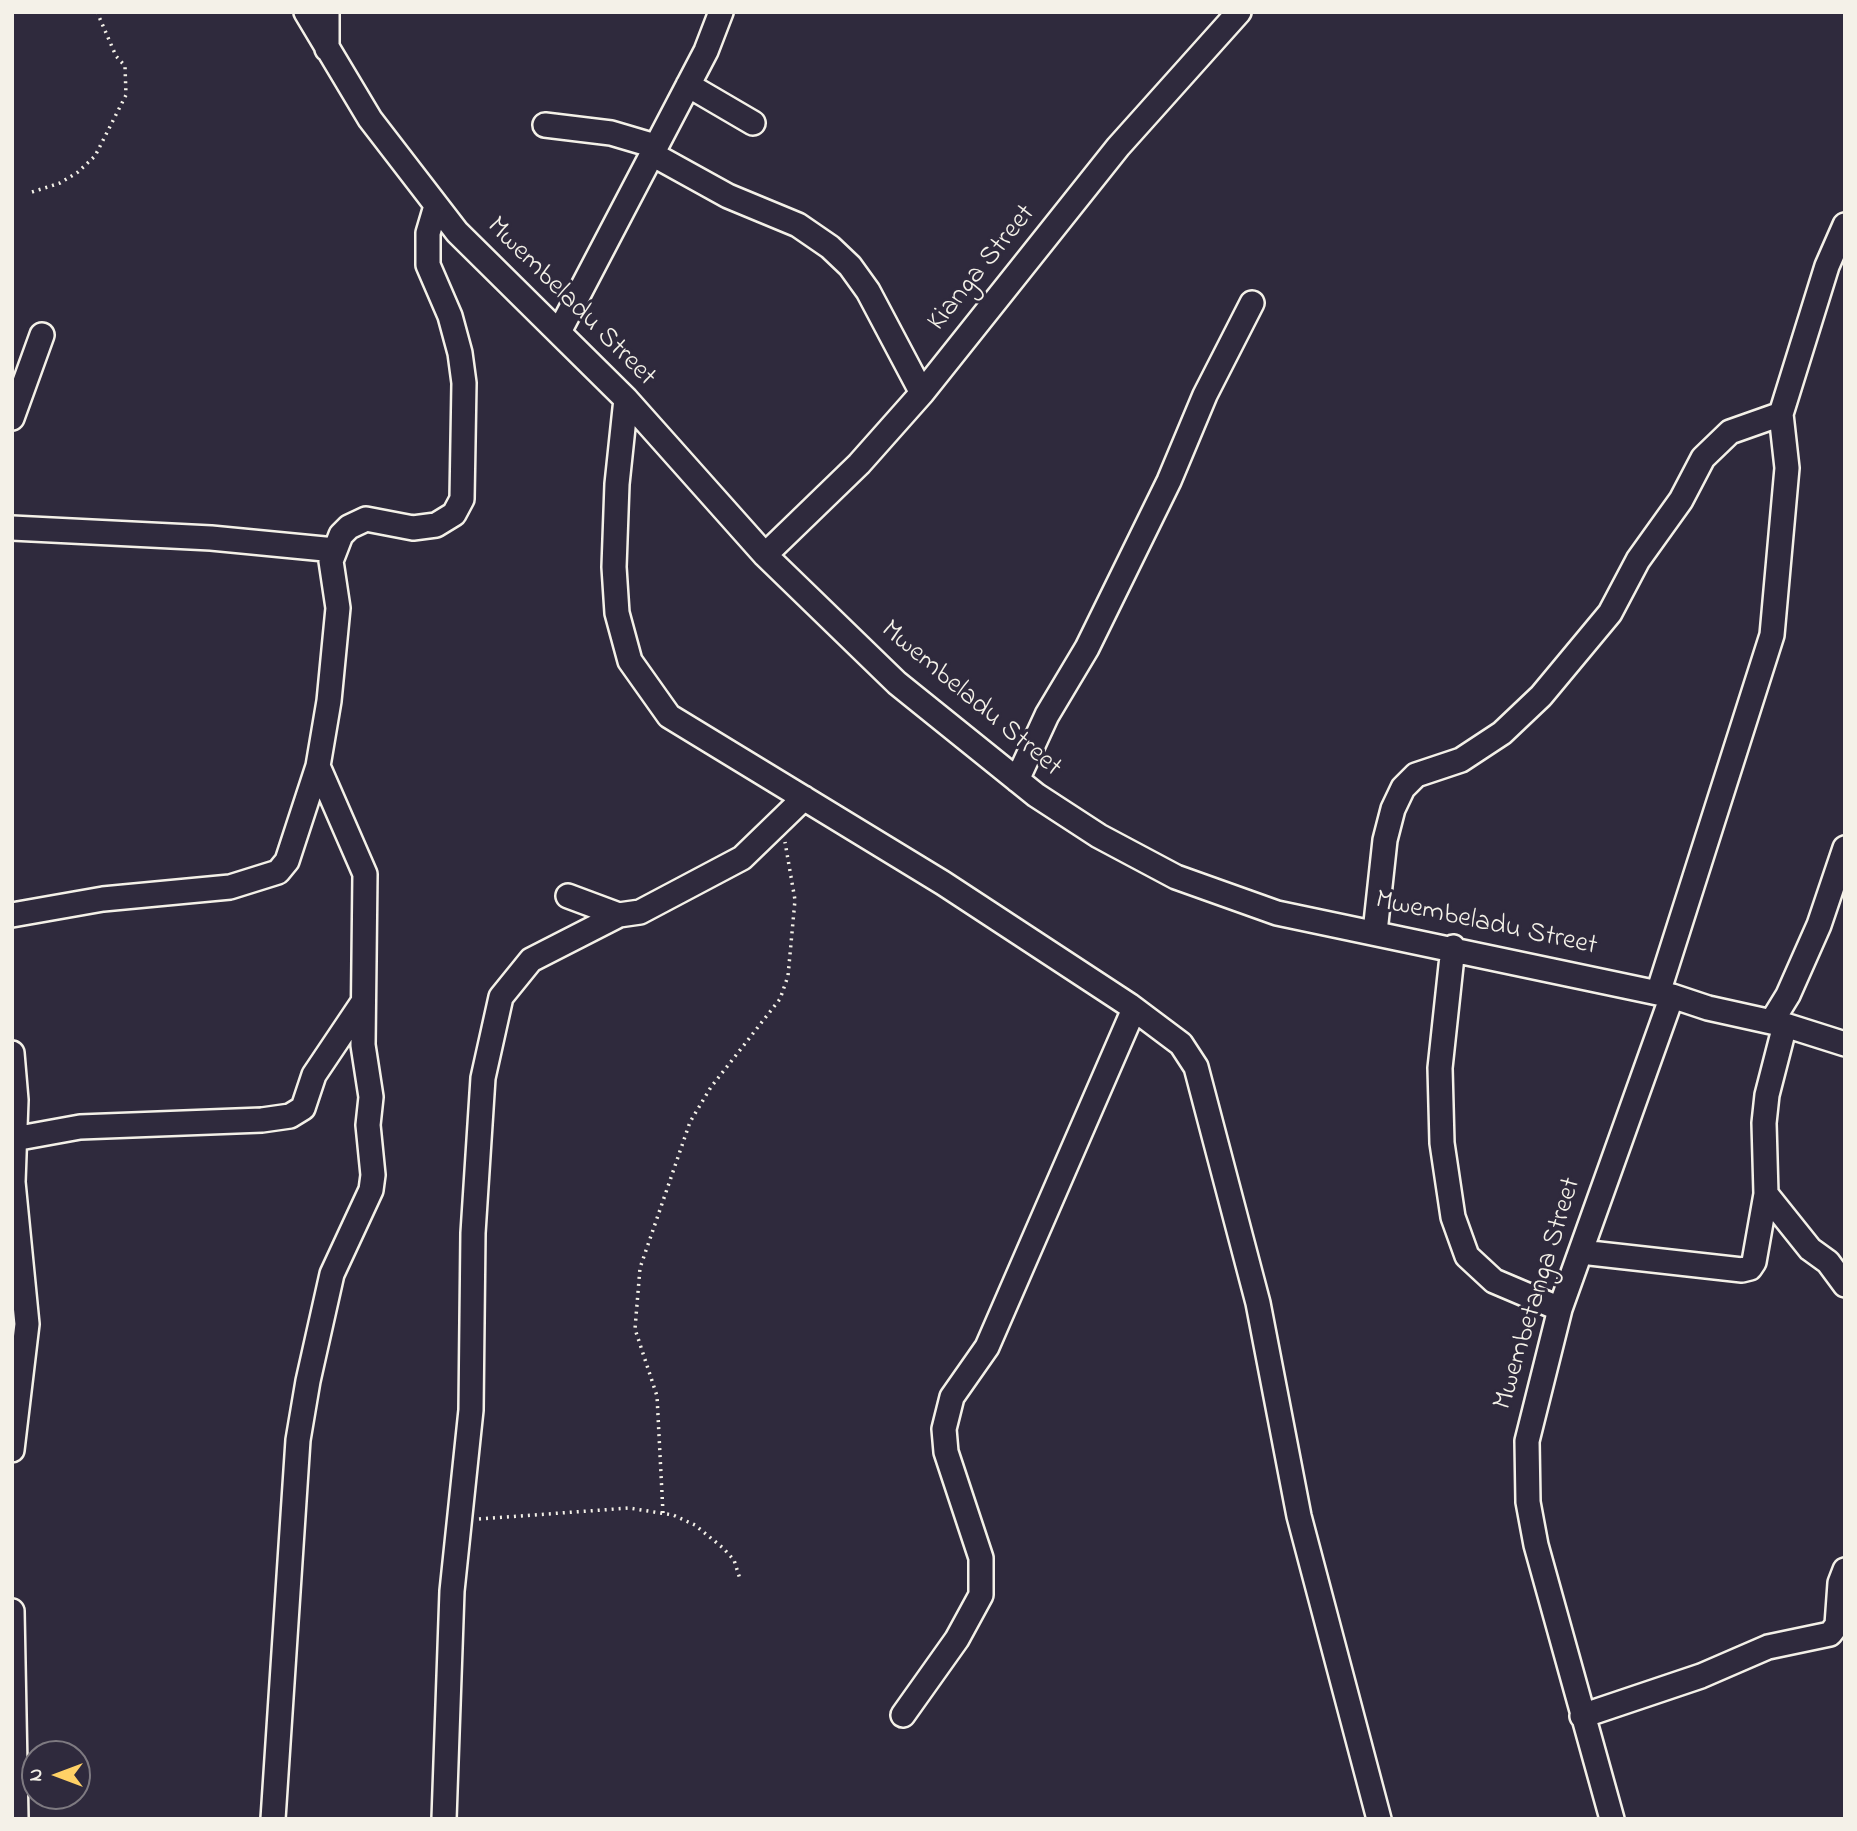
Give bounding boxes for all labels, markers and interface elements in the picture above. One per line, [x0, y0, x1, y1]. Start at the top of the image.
street label: Kianga Street [922, 199, 1044, 339]
street label: Mwembeladu Street [478, 211, 662, 395]
street label: Mwembeladu Street [873, 614, 1067, 786]
street label: Mwembeladu Street [1372, 885, 1600, 965]
street label: Mwembetanga Street [1488, 1174, 1590, 1414]
north arrow [21, 1740, 91, 1810]
text: N [23, 1769, 50, 1781]

